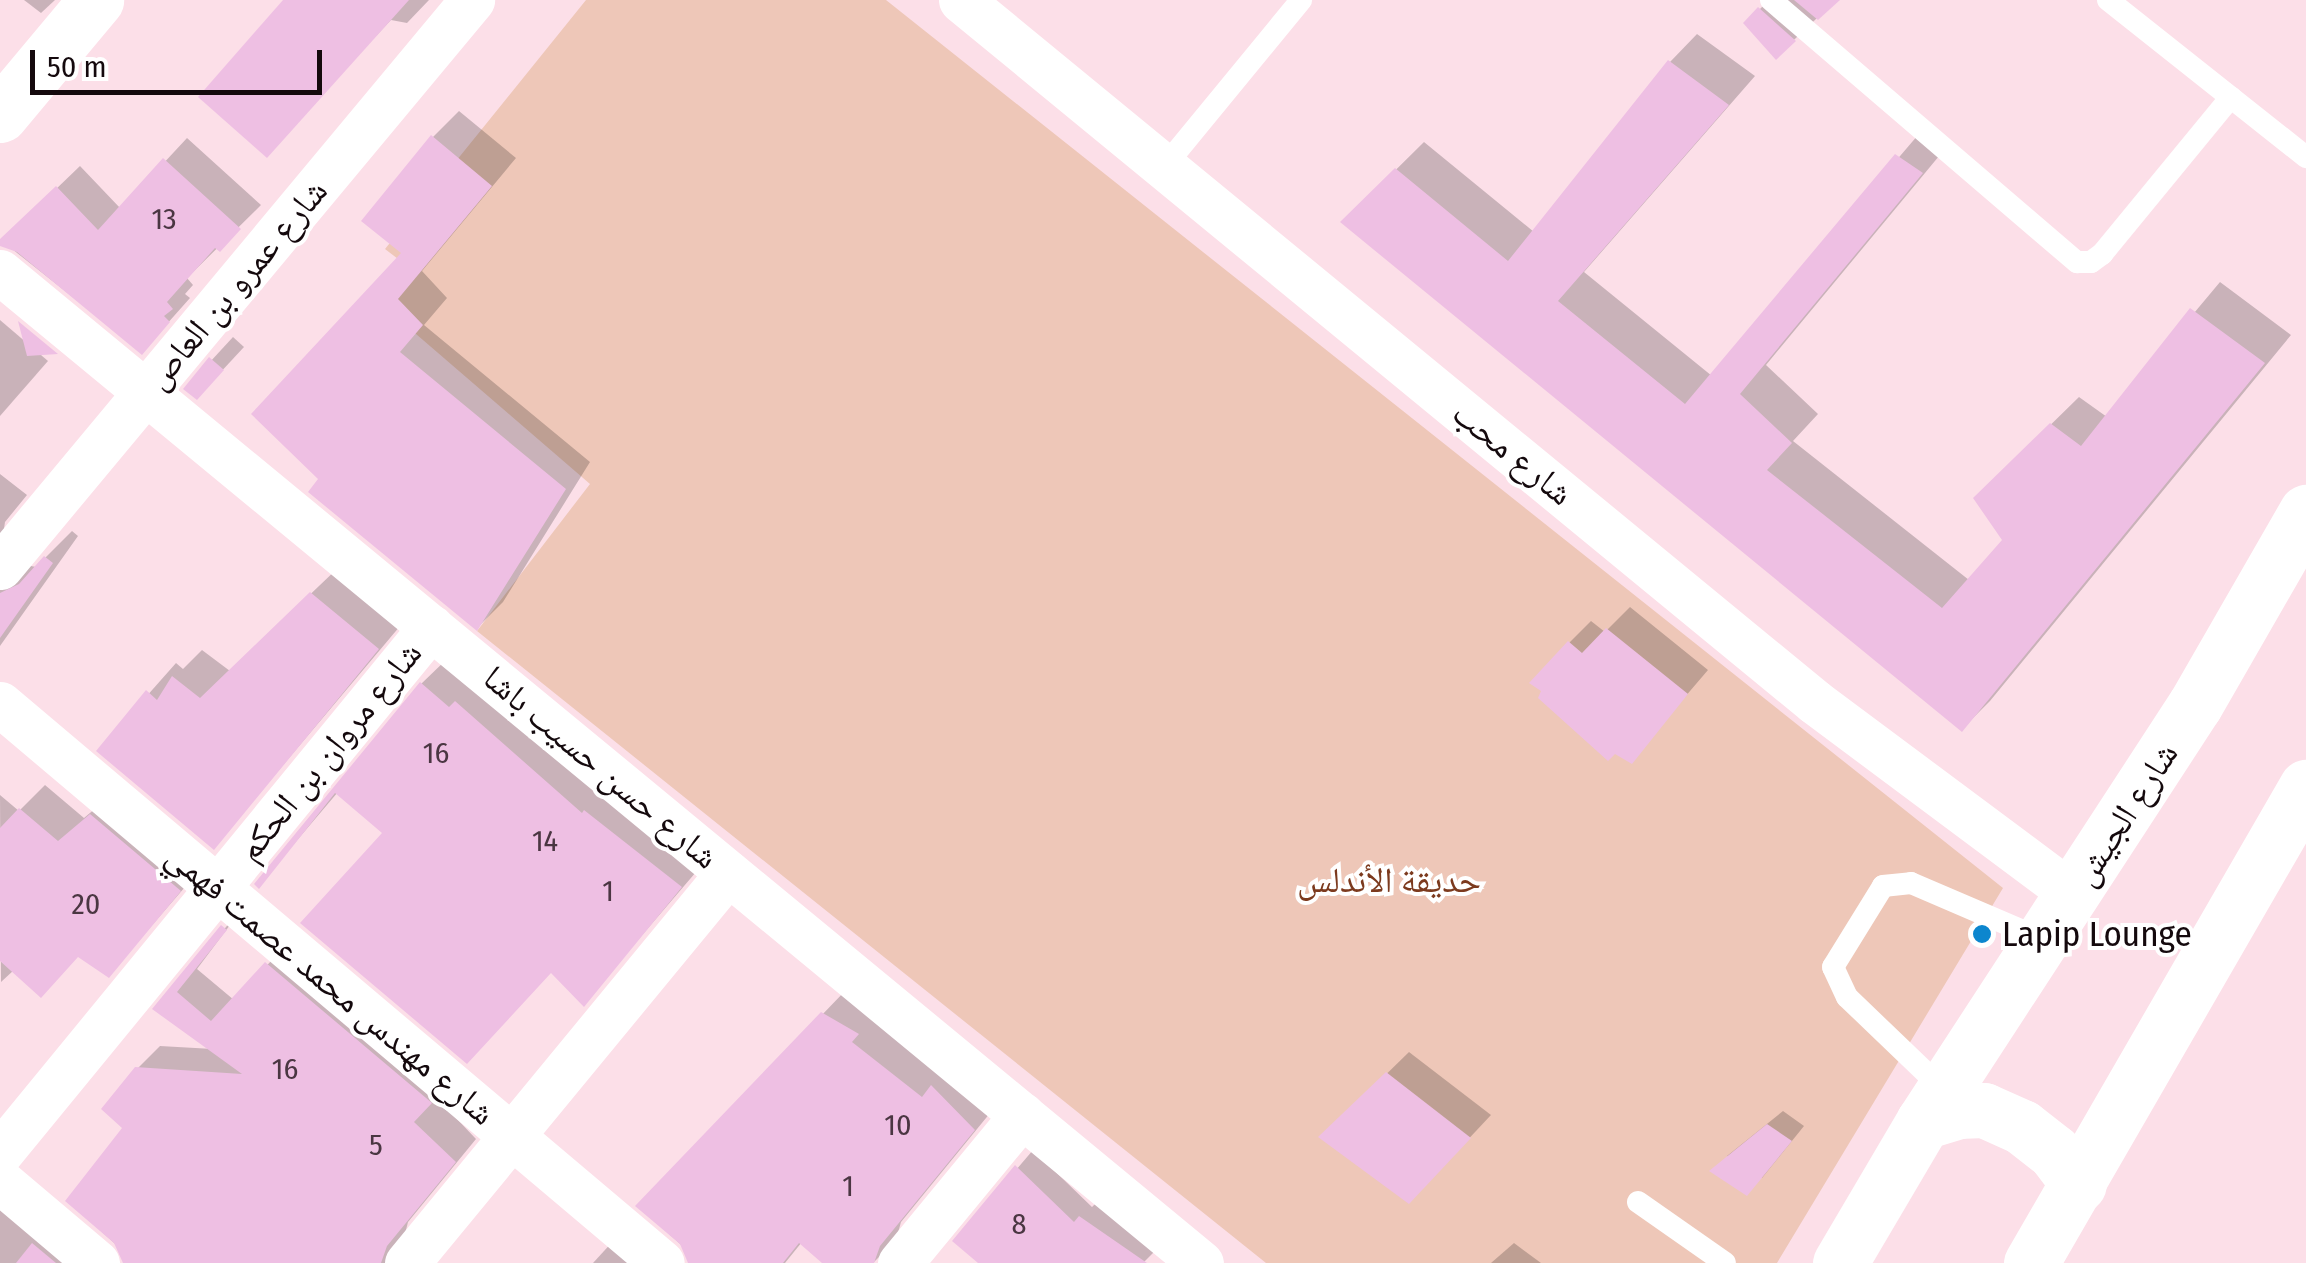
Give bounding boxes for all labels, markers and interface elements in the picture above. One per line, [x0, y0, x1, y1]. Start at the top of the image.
scale bar [35, 30, 328, 92]
text: 50 m [47, 49, 107, 85]
street label: شارع عمرو بن العاص [136, 170, 336, 398]
house number: 13 [151, 201, 177, 237]
street label: شارع محب [1444, 392, 1582, 514]
street label: شارع مروان بن الحكم [228, 633, 430, 869]
street label: شارع حسن حسيب باشا [475, 656, 727, 878]
house number: 16 [423, 735, 449, 771]
street label: شارع الجيش [2063, 735, 2187, 893]
house number: 14 [532, 823, 558, 859]
street label: شارع مهندس محمد عصمت فهمي [158, 834, 504, 1134]
park label: حديقة الأندلس [1297, 859, 1481, 901]
house number: 1 [602, 873, 614, 909]
house number: 20 [72, 886, 100, 922]
place label: Lapip Lounge [2002, 913, 2192, 955]
marker: Lapip Lounge [1971, 923, 1993, 945]
house number: 16 [272, 1051, 298, 1087]
house number: 10 [884, 1107, 912, 1143]
house number: 5 [369, 1127, 383, 1163]
house number: 1 [842, 1168, 854, 1204]
house number: 8 [1012, 1206, 1026, 1242]

